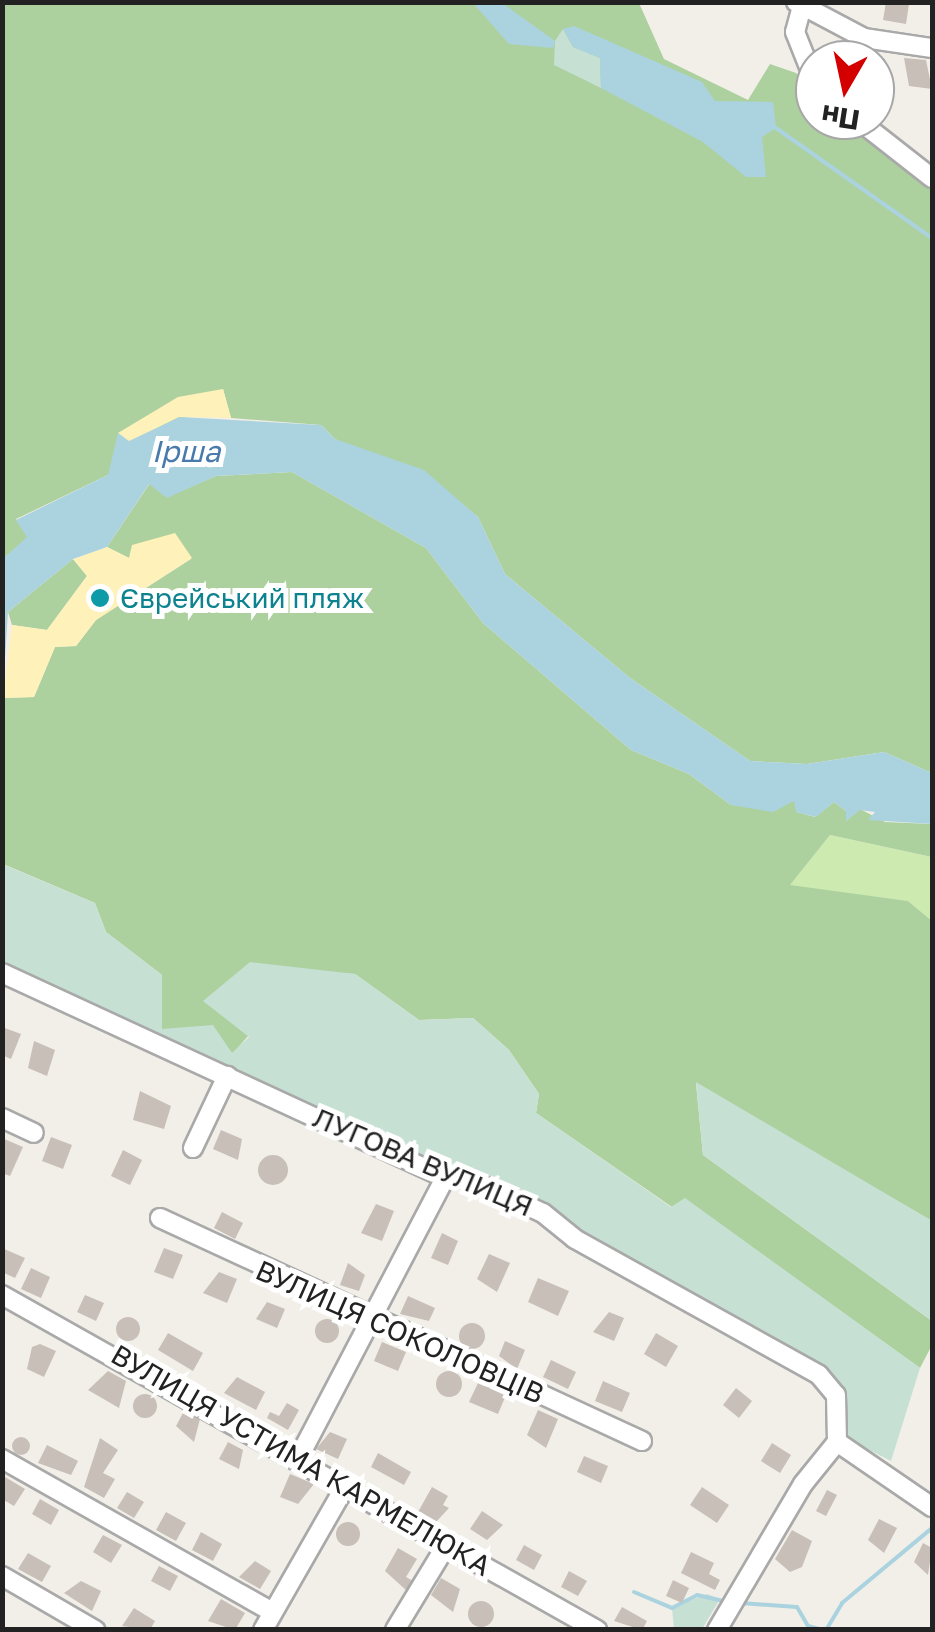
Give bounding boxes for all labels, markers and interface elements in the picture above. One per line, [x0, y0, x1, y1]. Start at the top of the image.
north arrow [795, 40, 895, 140]
text: Пн [819, 99, 862, 137]
water label: Ірша [151, 433, 221, 469]
place label: Єврейський пляж [120, 581, 364, 615]
marker: Єврейський пляж [89, 587, 111, 609]
street label: ЛУГОВА ВУЛИЦЯ [308, 1101, 538, 1223]
street label: ВУЛИЦЯ СОКОЛОВЦІВ [251, 1253, 549, 1411]
street label: ВУЛИЦЯ УСТИМА КАРМЕЛЮКА [105, 1337, 497, 1583]

